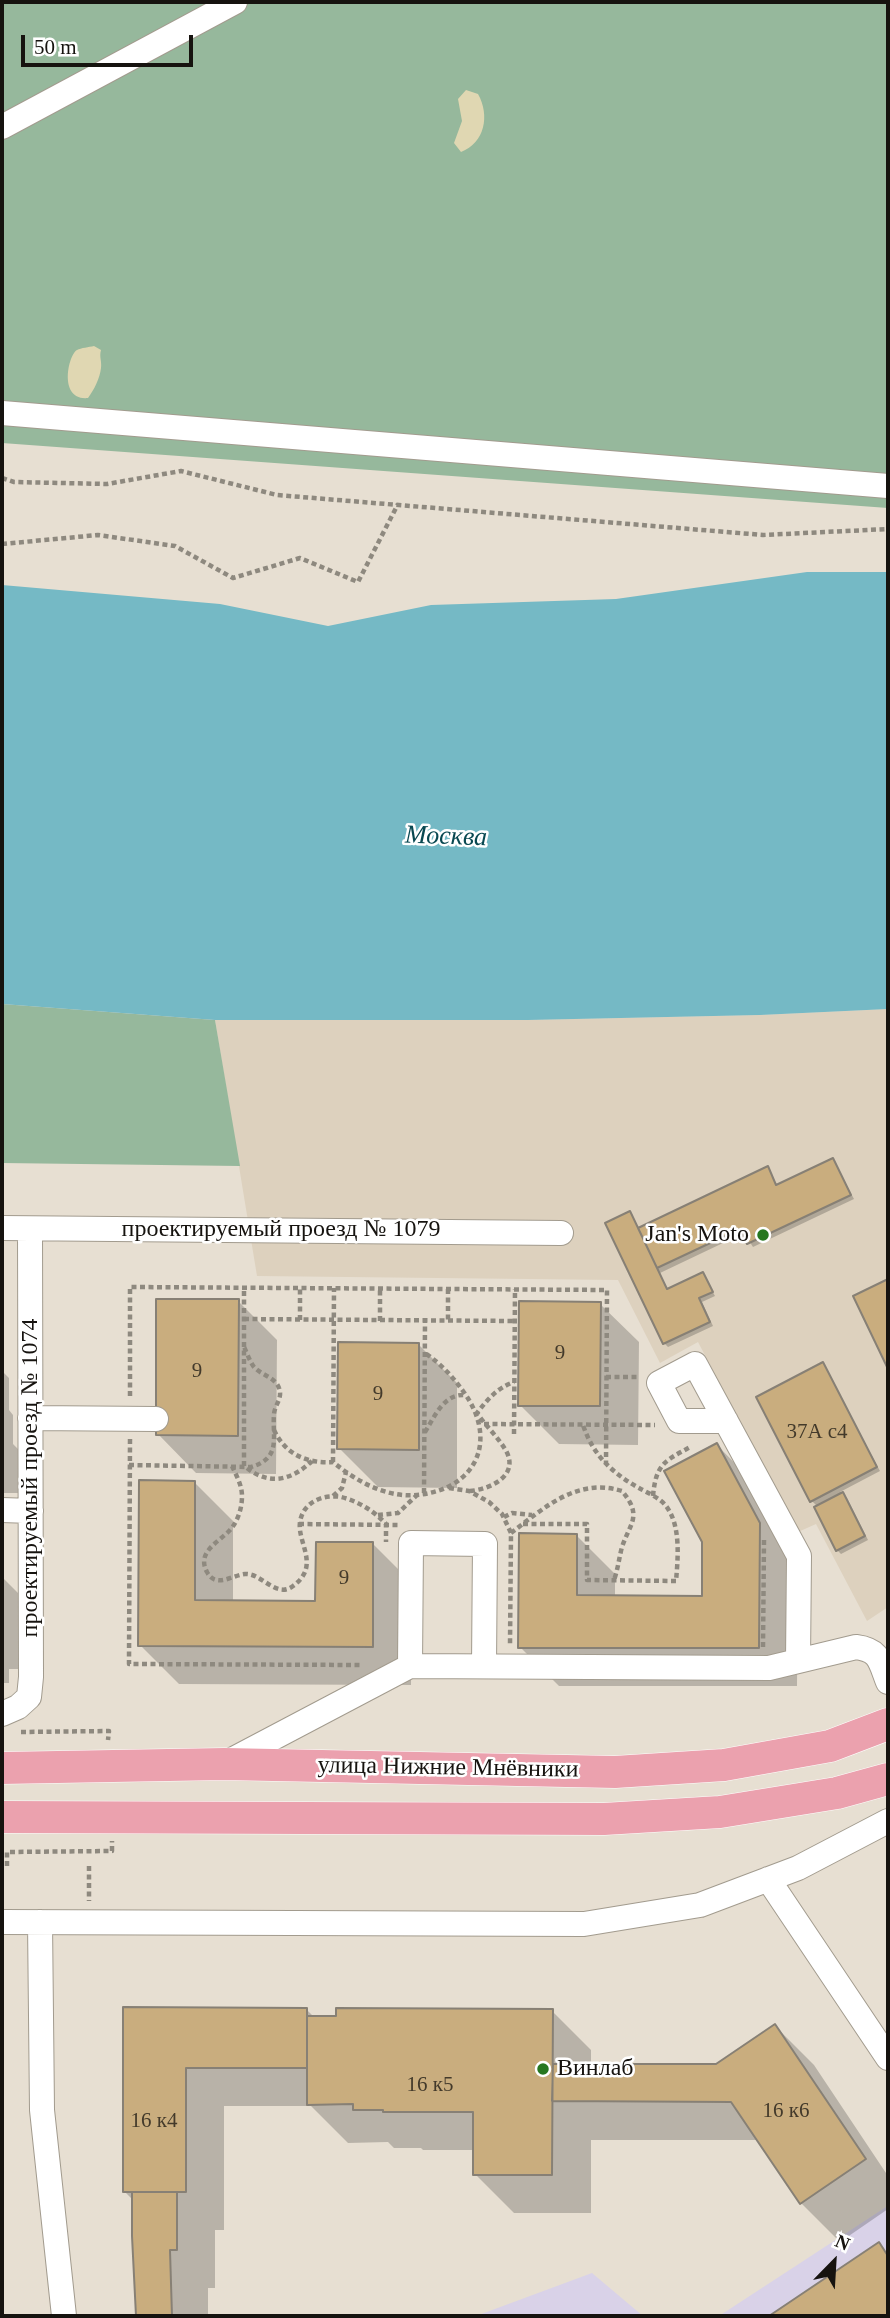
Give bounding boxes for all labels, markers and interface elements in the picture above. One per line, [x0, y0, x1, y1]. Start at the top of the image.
scale bar [24, 21, 196, 65]
text: 50 m [34, 35, 77, 59]
water label: Москва [404, 820, 488, 854]
street label: проектируемый проезд № 1079 [122, 1216, 440, 1244]
place label: Jan's Moto [645, 1221, 749, 1249]
marker: Jan's Moto [755, 1227, 771, 1243]
street label: проектируемый проезд № 1074 [17, 1319, 45, 1637]
house number: 9 [555, 1340, 565, 1366]
house number: 9 [192, 1358, 202, 1384]
house number: 9 [373, 1381, 383, 1407]
house number: 37А с4 [786, 1419, 848, 1445]
house number: 9 [339, 1565, 349, 1591]
street label: улица Нижние Мнёвники [317, 1751, 579, 1785]
place label: Винлаб [557, 2055, 634, 2083]
marker: Винлаб [535, 2061, 551, 2077]
house number: 16 к5 [407, 2072, 453, 2098]
house number: 16 к6 [763, 2098, 809, 2124]
house number: 16 к4 [131, 2108, 177, 2134]
north arrow [799, 2227, 869, 2297]
text: N [832, 2230, 853, 2255]

